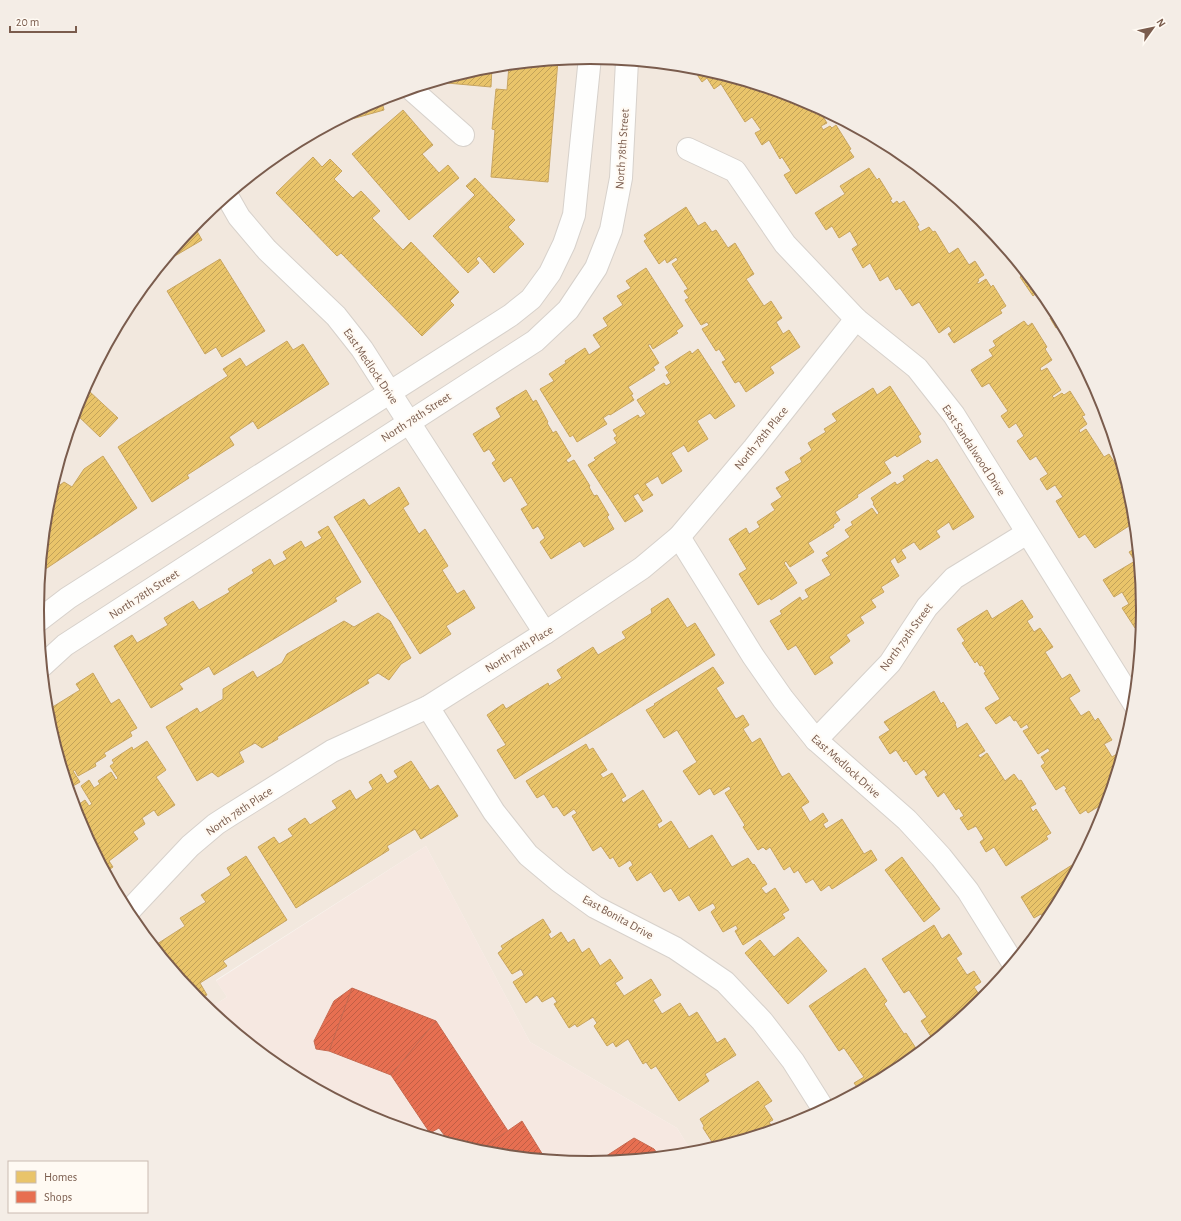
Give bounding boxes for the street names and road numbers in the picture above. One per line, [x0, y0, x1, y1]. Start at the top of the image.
street label: North 78th Street [613, 108, 631, 190]
street label: East Medlock Drive [341, 326, 401, 406]
street label: North 78th Street [379, 390, 453, 444]
street label: East Sandalwood Drive [940, 402, 1008, 498]
street label: North 78th Place [732, 404, 790, 472]
street label: North 78th Street [107, 567, 181, 621]
street label: North 79th Street [877, 601, 935, 673]
street label: North 78th Place [483, 623, 555, 675]
street label: East Medlock Drive [809, 732, 883, 800]
street label: North 78th Place [204, 784, 274, 838]
street label: East Bonita Drive [581, 893, 655, 941]

